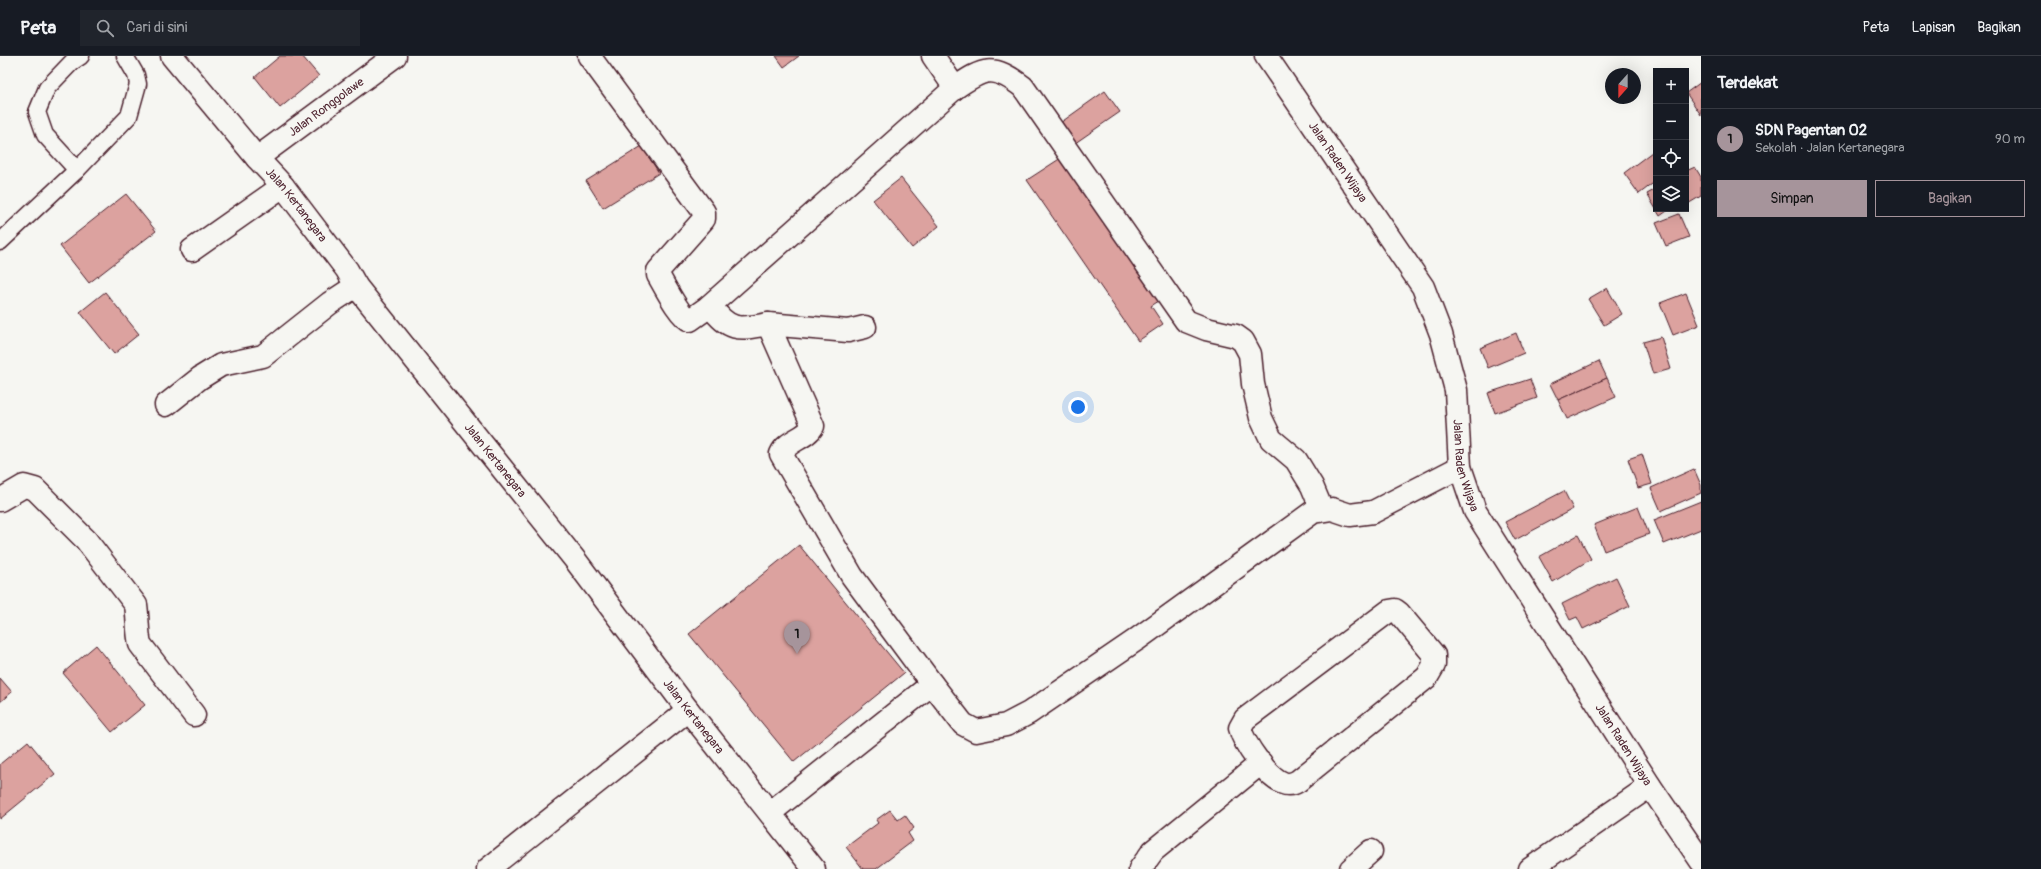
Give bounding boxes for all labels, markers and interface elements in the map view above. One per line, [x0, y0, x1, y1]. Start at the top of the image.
search box [80, 10, 360, 46]
text: Peta [20, 16, 56, 40]
icon: search [94, 17, 116, 39]
text: Cari di sini [126, 18, 188, 37]
text: Peta [1863, 19, 1889, 36]
text: Lapisan [1911, 19, 1955, 36]
text: Bagikan [1977, 19, 2021, 36]
north arrow [1605, 68, 1641, 104]
map controls [1653, 68, 1689, 212]
button: + [1653, 68, 1689, 104]
text: Terdekat [1717, 72, 1778, 93]
street label: Jalan Ronggolawe [286, 74, 367, 140]
button: − [1653, 104, 1689, 140]
street label: Jalan Raden Wijaya [1305, 119, 1370, 206]
text: SDN Pagentan 02 [1755, 121, 1867, 140]
text: 1 [1727, 131, 1733, 147]
text: 90 m [1995, 131, 2025, 147]
button: locate [1653, 140, 1689, 176]
text: Sekolah · Jalan Kertanegara [1755, 140, 1905, 156]
street label: Jalan Kertanegara [262, 165, 330, 246]
button: layers [1653, 176, 1689, 212]
button: Simpan [1717, 180, 1867, 217]
button: Bagikan [1875, 180, 2025, 217]
your location [1068, 397, 1088, 417]
street label: Jalan Raden Wijaya [1450, 419, 1482, 514]
street label: Jalan Kertanegara [461, 420, 529, 501]
pin: 1 [784, 621, 810, 654]
street label: Jalan Kertanegara [659, 676, 727, 757]
street label: Jalan Raden Wijaya [1592, 701, 1655, 789]

